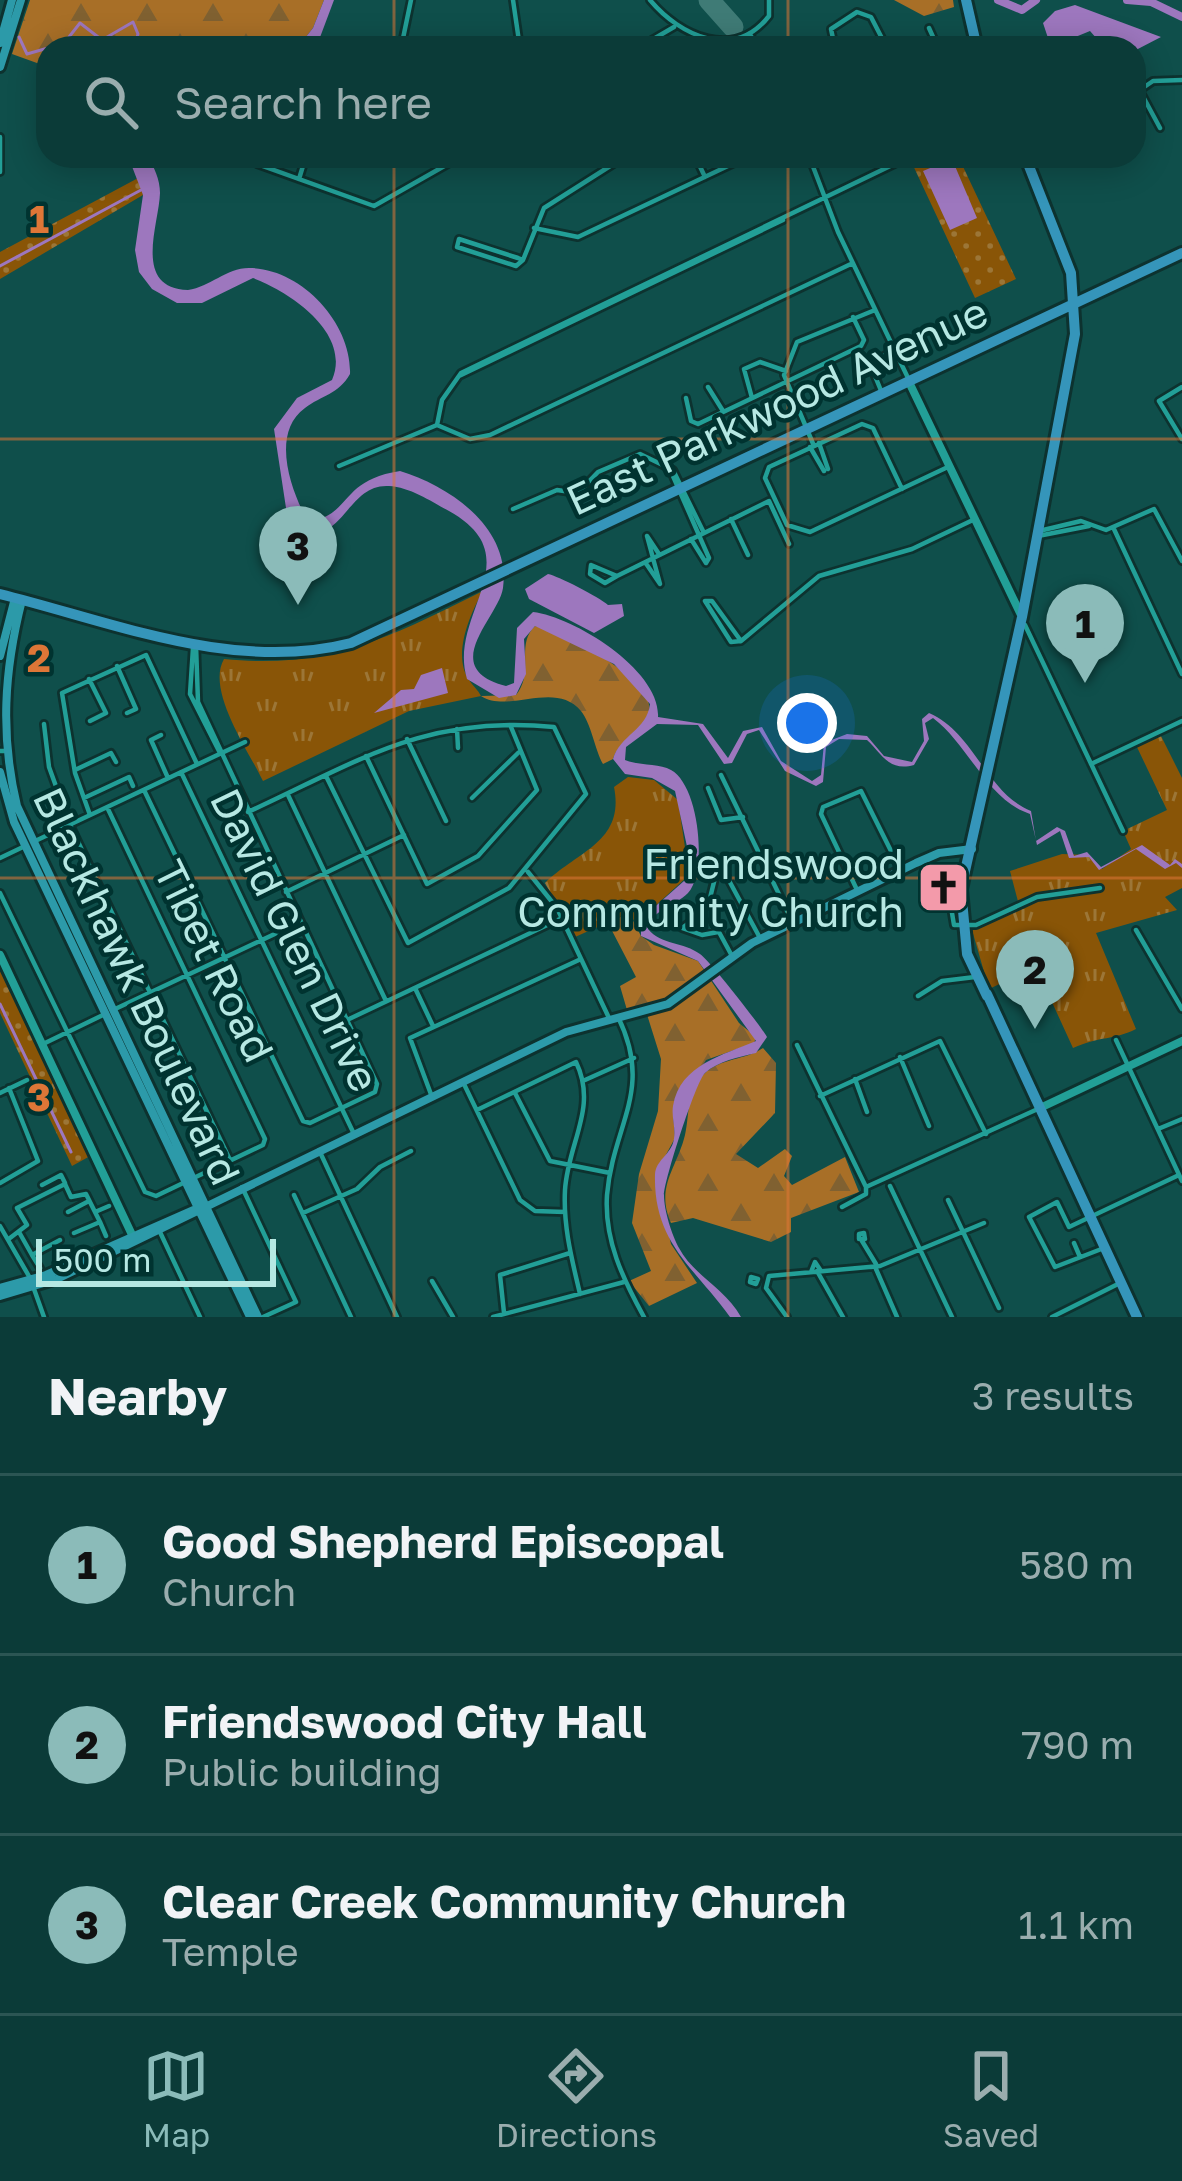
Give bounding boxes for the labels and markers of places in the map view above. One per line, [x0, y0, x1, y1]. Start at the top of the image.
pin: 3 [259, 506, 337, 605]
pin: 1 [1046, 584, 1124, 683]
place label: Friendswood Community Church [517, 838, 904, 936]
church icon: Friendswood Community Church [915, 860, 971, 916]
pin: 2 [996, 930, 1074, 1029]

